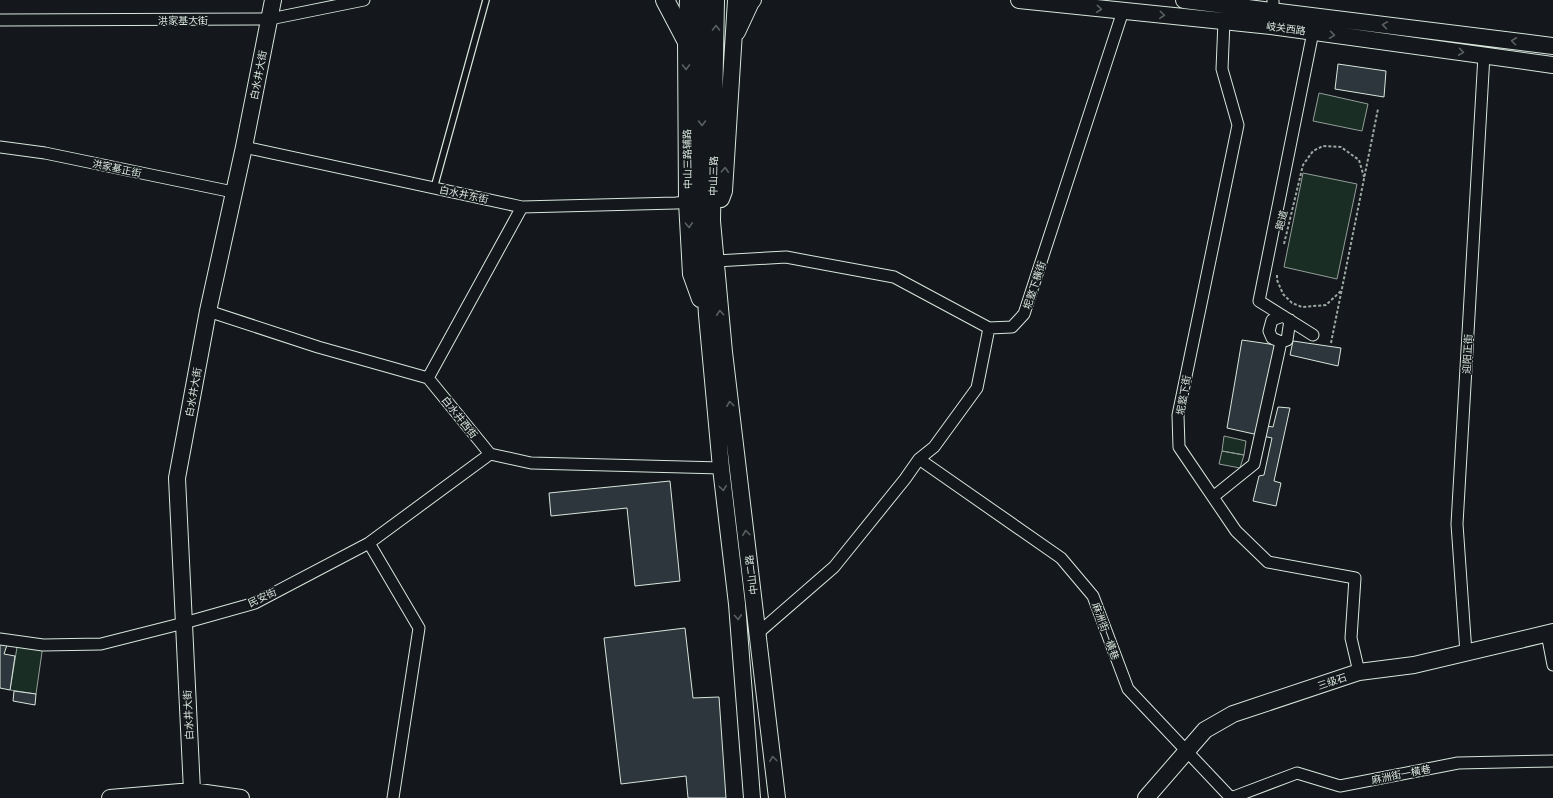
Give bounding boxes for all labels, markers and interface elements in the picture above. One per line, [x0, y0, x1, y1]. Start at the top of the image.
one-way arrow [1096, 4, 1102, 13]
one-way arrow [1159, 11, 1165, 20]
street label: 洪家基大街 [158, 15, 208, 27]
street label: 岐关西路 [1265, 20, 1307, 38]
one-way arrow [1382, 21, 1388, 30]
one-way arrow [712, 25, 720, 31]
one-way arrow [1329, 30, 1335, 39]
one-way arrow [1511, 37, 1517, 46]
one-way arrow [1458, 47, 1464, 56]
street label: 白水井大街 [248, 50, 270, 101]
one-way arrow [682, 64, 690, 70]
one-way arrow [698, 120, 706, 126]
street label: 中山三路辅路 [681, 129, 695, 189]
street label: 中山三路 [708, 156, 720, 196]
street label: 洪家基正街 [91, 158, 142, 180]
one-way arrow [721, 167, 730, 173]
street label: 白水井东街 [438, 184, 489, 206]
street label: 跑道 [1274, 209, 1290, 231]
one-way arrow [684, 222, 693, 228]
street label: 坭墪下橫街 [1022, 260, 1048, 311]
one-way arrow [716, 310, 725, 317]
street label: 迎阳正街 [1461, 334, 1475, 374]
street label: 白水井大街 [184, 367, 204, 418]
street label: 坭墪下街 [1175, 374, 1193, 416]
street label: 白水井西街 [439, 394, 480, 441]
one-way arrow [726, 401, 735, 407]
one-way arrow [719, 485, 728, 491]
one-way arrow [741, 530, 750, 536]
street label: 中山二路 [744, 554, 760, 595]
street label: 民安街 [246, 586, 279, 610]
street label: 麻洲街一橫巷 [1089, 601, 1121, 662]
one-way arrow [734, 614, 743, 621]
street label: 三级石 [1316, 671, 1348, 693]
street label: 白水井大街 [182, 690, 196, 740]
one-way arrow [769, 756, 778, 762]
street label: 麻洲街一橫巷 [1371, 763, 1432, 787]

